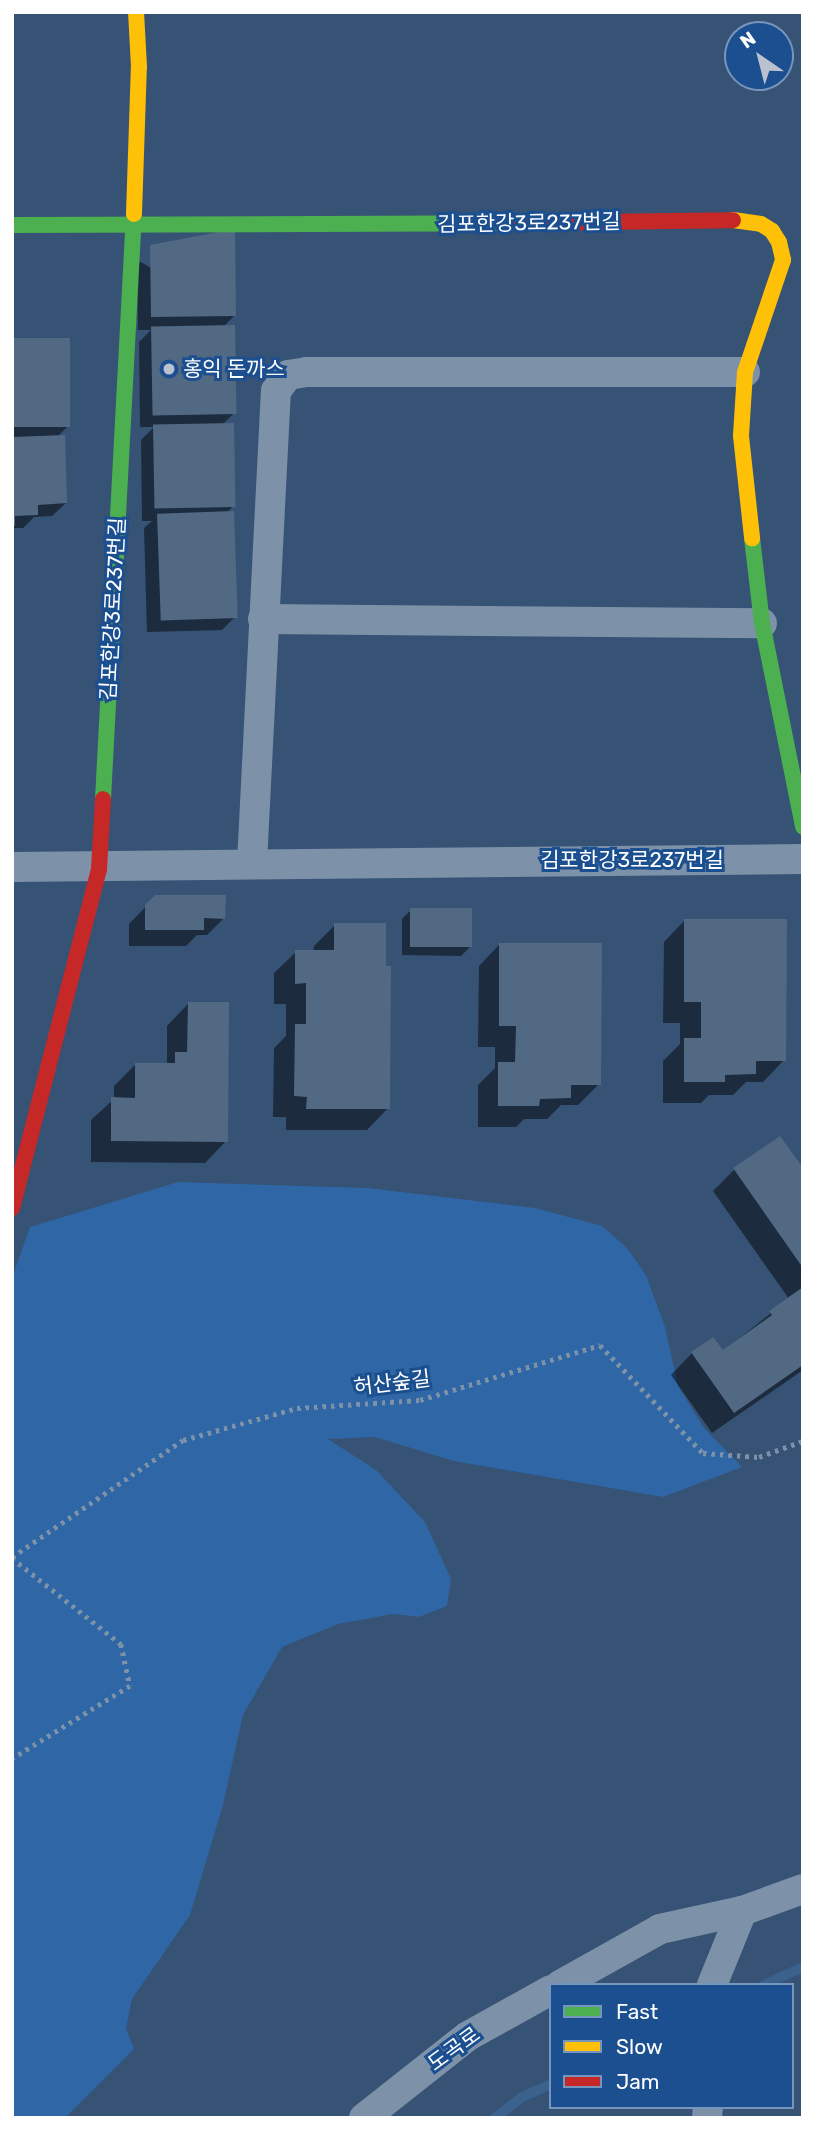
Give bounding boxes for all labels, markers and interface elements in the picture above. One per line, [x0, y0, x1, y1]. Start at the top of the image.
north arrow [724, 21, 794, 91]
text: N [736, 27, 760, 53]
street label: 김포한강3로237번길 [437, 209, 621, 237]
place label: 홍익 돈까스 [183, 356, 285, 382]
marker: 홍익 돈까스 [161, 361, 177, 377]
street label: 김포한강3로237번길 [96, 517, 130, 701]
street label: 김포한강3로237번길 [540, 847, 724, 873]
street label: 허산숲길 [352, 1366, 432, 1400]
legend [549, 1983, 794, 2109]
text: Fast [616, 1999, 658, 2024]
street label: 도곡로 [423, 2022, 485, 2076]
text: Slow [616, 2034, 663, 2059]
text: Jam [616, 2069, 660, 2094]

